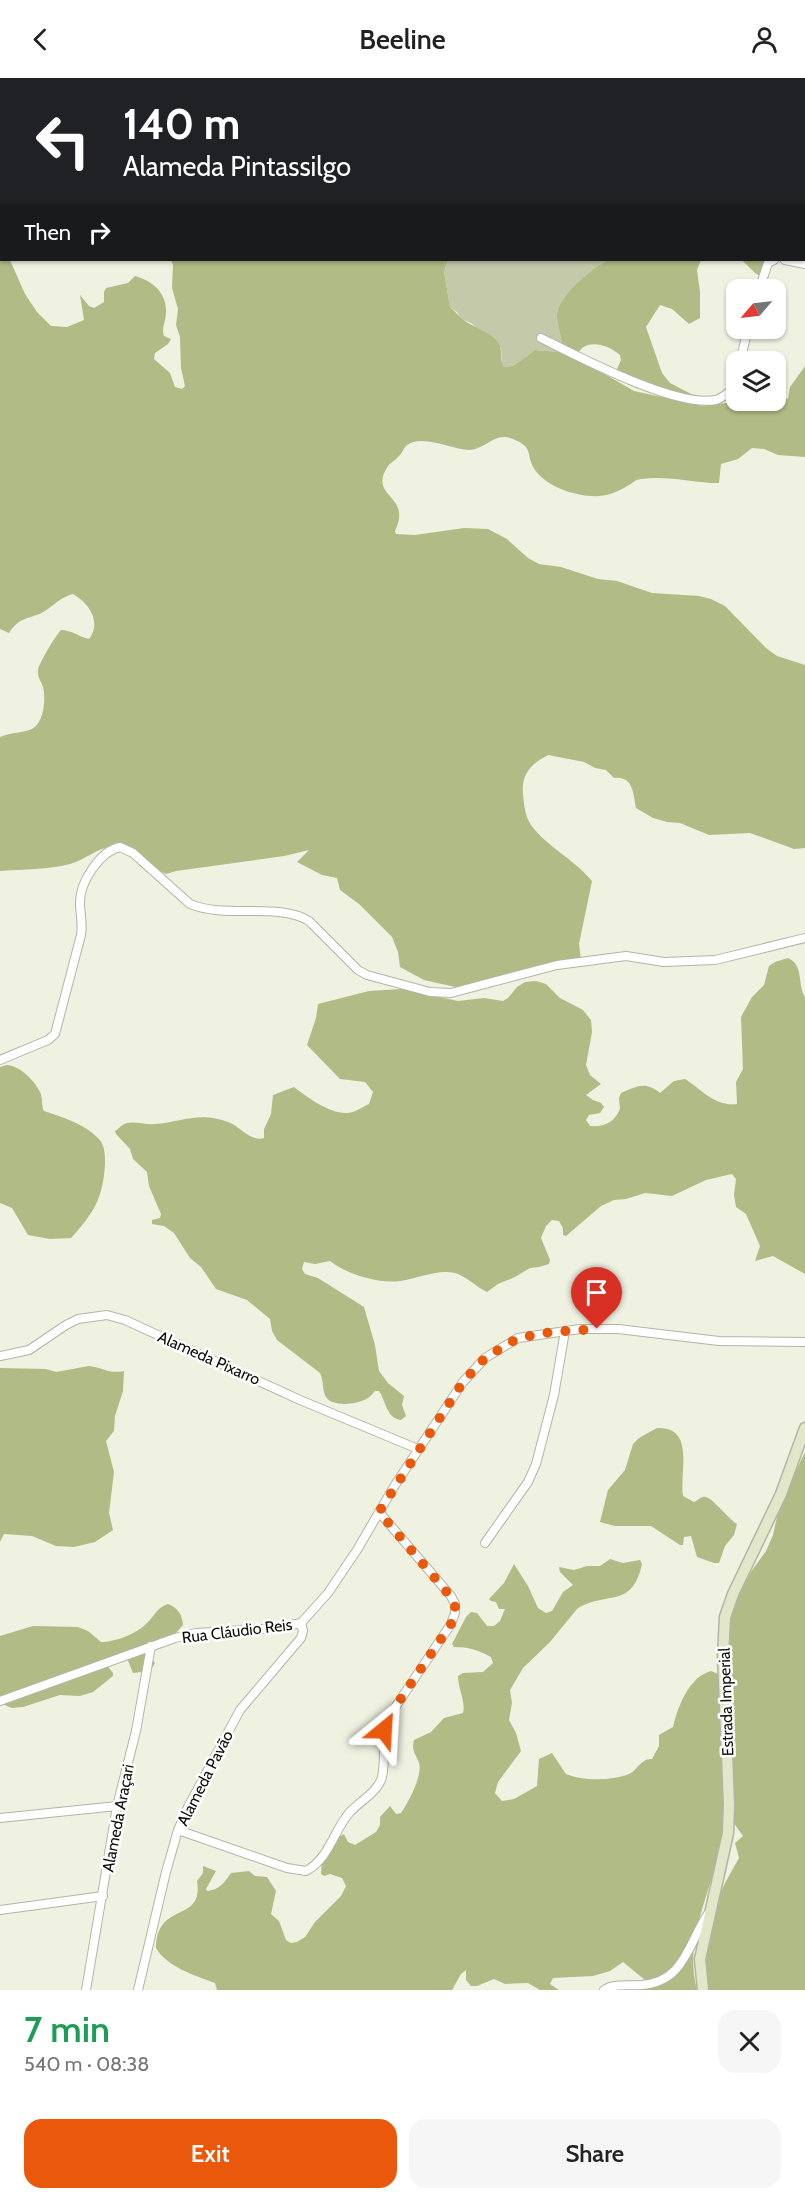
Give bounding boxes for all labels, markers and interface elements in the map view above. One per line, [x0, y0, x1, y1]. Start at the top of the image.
icon: back [24, 23, 57, 56]
text: Beeline [359, 23, 446, 56]
icon: person [748, 23, 781, 56]
text: 140 m [123, 98, 240, 150]
icon: left [24, 102, 102, 180]
text: Alameda Pintassilgo [123, 150, 351, 183]
icon: right [83, 216, 116, 249]
text: Then [24, 219, 71, 246]
north arrow [726, 279, 786, 339]
map controls [726, 279, 786, 411]
button: layers [726, 351, 786, 411]
pin [571, 1267, 622, 1329]
icon: arrive [580, 1276, 613, 1309]
street label: Alameda Pixarro [155, 1327, 263, 1389]
street label: Rua Cláudio Reis [181, 1615, 294, 1647]
street label: Estrada Imperial [715, 1647, 737, 1757]
position arrow [352, 1698, 416, 1762]
street label: Alameda Pavão [173, 1727, 237, 1829]
street label: Alameda Araçari [98, 1762, 138, 1874]
text: 7 min [24, 2007, 110, 2051]
button: close [718, 2010, 781, 2073]
text: 540 m · 08:38 [24, 2052, 149, 2076]
button: Exit [24, 2119, 397, 2188]
button: Share [409, 2119, 781, 2188]

